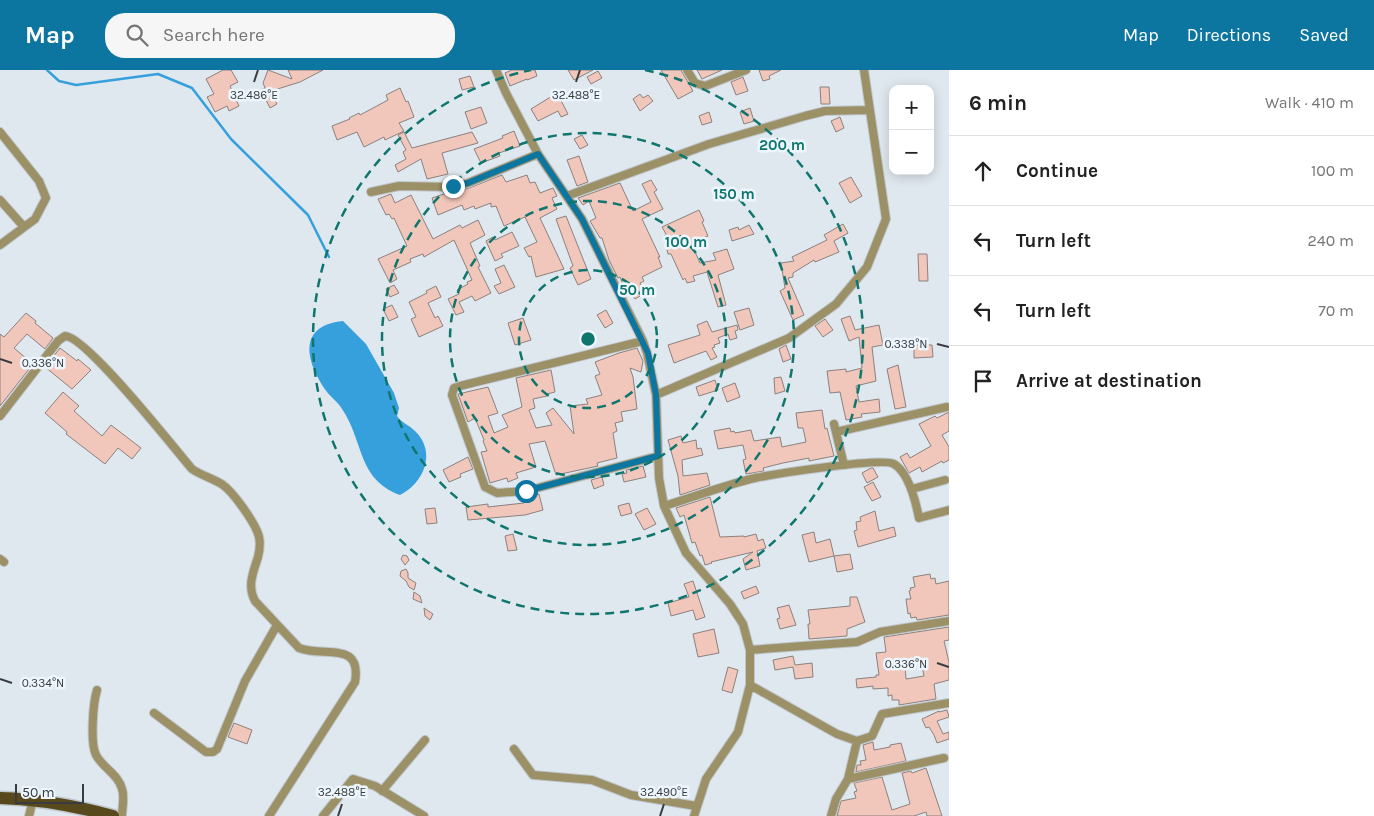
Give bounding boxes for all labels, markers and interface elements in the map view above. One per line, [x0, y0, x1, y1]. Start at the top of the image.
search box [105, 13, 455, 58]
text: Map [25, 21, 75, 49]
icon: search [123, 21, 151, 49]
text: Search here [163, 24, 265, 46]
text: Map [1123, 24, 1159, 46]
text: Directions [1187, 24, 1271, 46]
text: Saved [1299, 24, 1349, 46]
map controls [889, 85, 934, 175]
button: + [889, 85, 934, 130]
text: 32.486°E [230, 88, 278, 102]
text: 32.488°E [552, 88, 600, 102]
text: 6 min [969, 91, 1027, 115]
text: Walk · 410 m [1265, 93, 1354, 112]
button: − [889, 130, 934, 175]
text: 200 m [759, 136, 805, 154]
icon: ahead [969, 157, 997, 185]
text: Continue [1016, 160, 1098, 182]
text: 100 m [1311, 161, 1354, 180]
route end [442, 175, 465, 198]
text: 150 m [713, 185, 755, 203]
icon: left [969, 227, 997, 255]
text: Turn left [1016, 230, 1091, 252]
text: 240 m [1308, 231, 1354, 250]
text: 100 m [665, 233, 707, 251]
text: 50 m [619, 281, 655, 299]
icon: left [969, 297, 997, 325]
text: Turn left [1016, 300, 1091, 322]
text: 70 m [1318, 301, 1354, 320]
centre of rings [579, 330, 597, 348]
text: 0.338°N [884, 337, 928, 351]
text: 0.336°N [22, 356, 64, 370]
icon: arrive [969, 367, 997, 395]
text: Arrive at destination [1016, 370, 1202, 392]
route start [515, 480, 538, 503]
text: 0.336°N [885, 657, 927, 671]
text: 0.334°N [22, 676, 64, 690]
scale bar [15, 781, 84, 804]
text: 50 m [22, 784, 55, 801]
text: 32.488°E [318, 785, 366, 799]
text: 32.490°E [640, 785, 688, 799]

